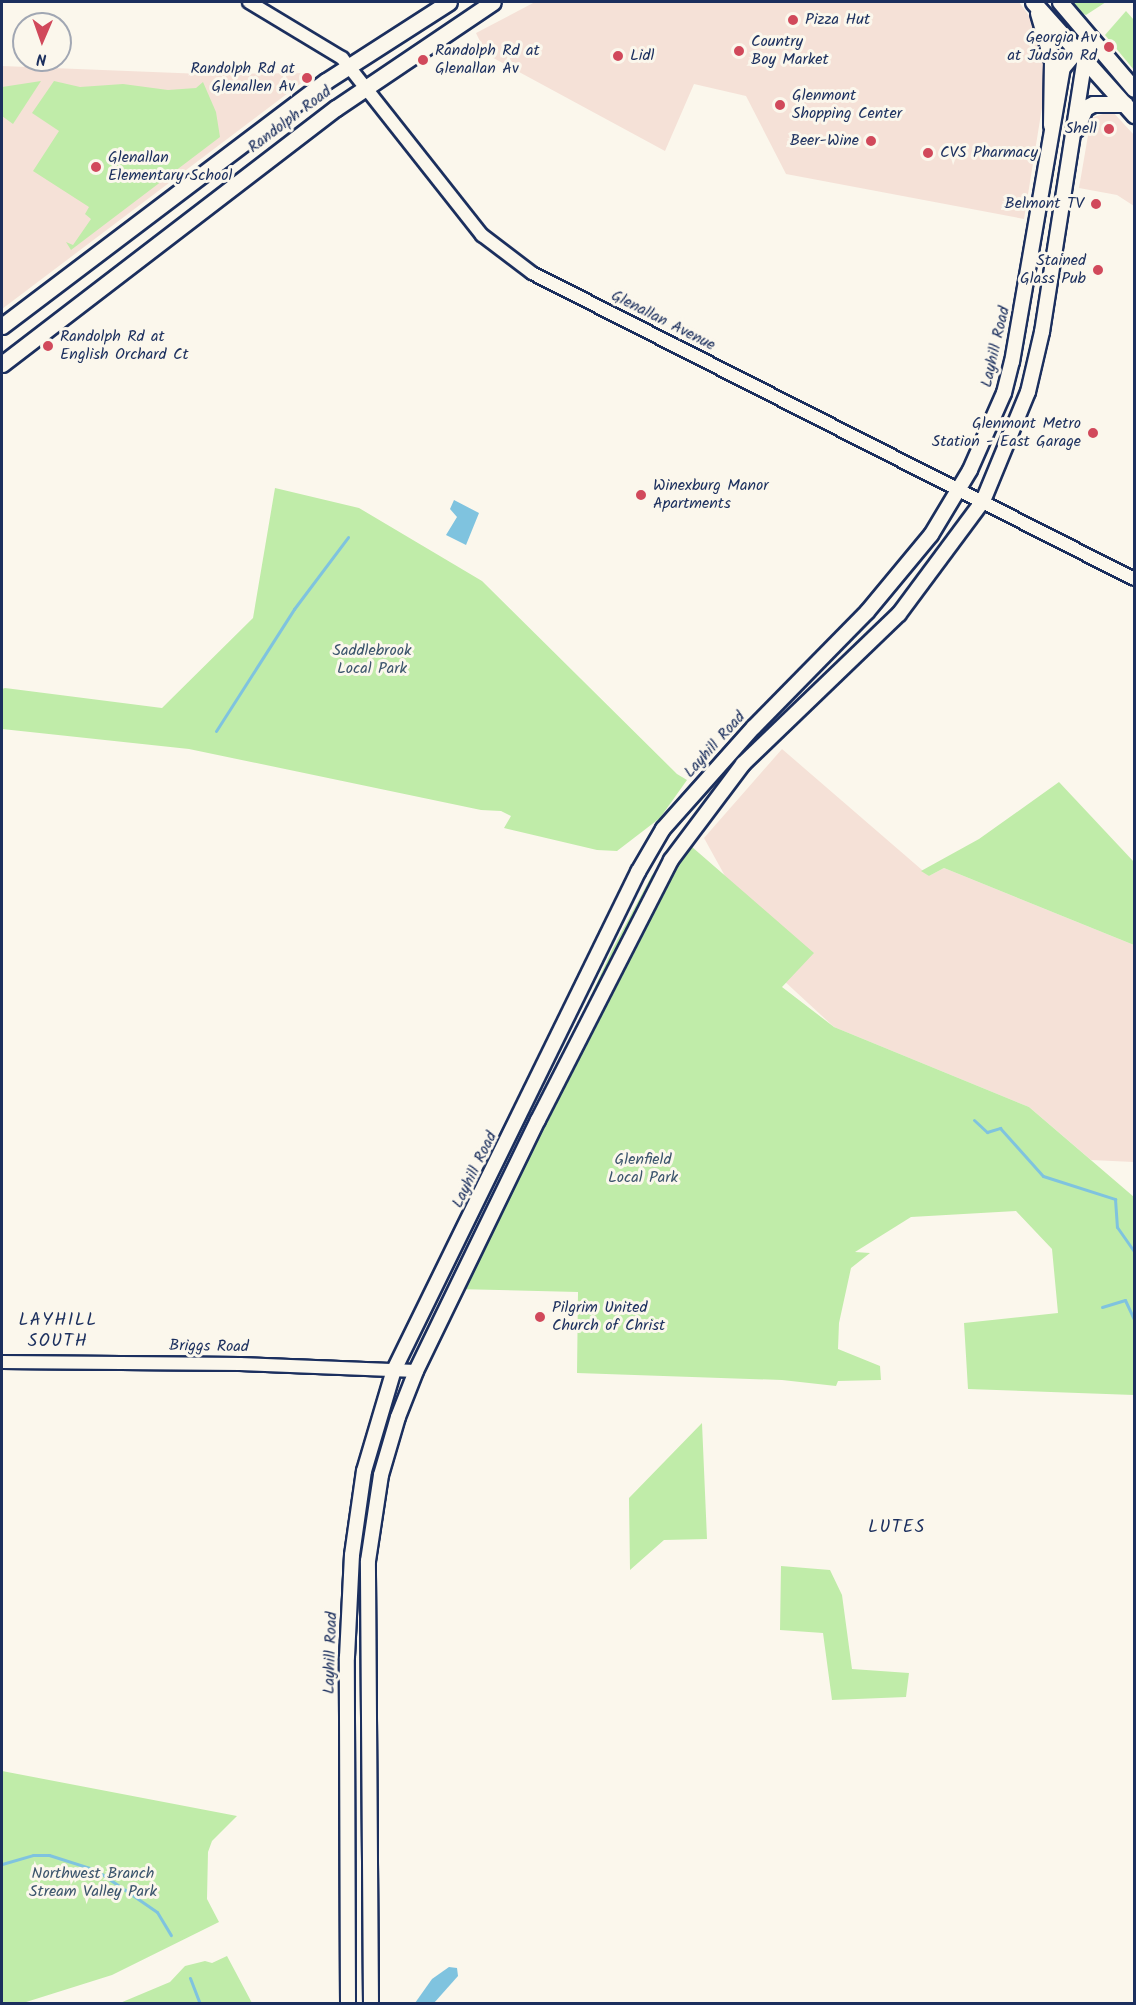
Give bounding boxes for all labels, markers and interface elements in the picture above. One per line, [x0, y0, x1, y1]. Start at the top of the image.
place label: Pizza Hut [805, 10, 870, 30]
north arrow [12, 12, 72, 72]
marker: Pizza Hut [786, 13, 800, 27]
place label: Georgia Av at Judson Rd [1007, 28, 1097, 66]
place label: Country Boy Market [751, 32, 829, 70]
marker: Georgia Av at Judson Rd [1102, 40, 1116, 54]
place label: Randolph Rd at Glenallan Av [435, 41, 540, 79]
marker: Country Boy Market [732, 44, 746, 58]
text: N [36, 46, 47, 71]
place label: Lidl [630, 46, 654, 66]
marker: Lidl [611, 49, 625, 63]
marker: Randolph Rd at Glenallan Av [416, 53, 430, 67]
place label: Randolph Rd at Glenallen Av [190, 59, 295, 97]
marker: Randolph Rd at Glenallen Av [300, 71, 314, 85]
street label: Randolph Road [245, 82, 335, 158]
place label: Glenmont Shopping Center [792, 86, 902, 124]
marker: Glenmont Shopping Center [773, 98, 787, 112]
place label: Shell [1065, 119, 1097, 139]
marker: Shell [1102, 122, 1116, 136]
place label: Beer-Wine [790, 131, 859, 151]
marker: Beer-Wine [864, 134, 878, 148]
place label: CVS Pharmacy [940, 143, 1038, 163]
marker: CVS Pharmacy [921, 146, 935, 160]
place label: Glenallan Elementary School [108, 148, 232, 186]
marker: Glenallan Elementary School [89, 160, 103, 174]
place label: Belmont TV [1004, 194, 1084, 214]
marker: Belmont TV [1089, 197, 1103, 211]
place label: Stained Glass Pub [1020, 251, 1086, 289]
marker: Stained Glass Pub [1091, 263, 1105, 277]
street label: Glenallan Avenue [608, 286, 718, 356]
street label: Layhill Road [977, 305, 1015, 389]
place label: Randolph Rd at English Orchard Ct [60, 327, 189, 365]
marker: Randolph Rd at English Orchard Ct [41, 339, 55, 353]
place label: Glenmont Metro Station - East Garage [932, 414, 1081, 452]
marker: Glenmont Metro Station - East Garage [1086, 426, 1100, 440]
place label: Winexburg Manor Apartments [653, 476, 768, 514]
marker: Winexburg Manor Apartments [634, 488, 648, 502]
park label: Saddlebrook Local Park [333, 641, 411, 679]
street label: Layhill Road [680, 708, 750, 782]
street label: Layhill Road [448, 1129, 502, 1211]
park label: Glenfield Local Park [608, 1150, 678, 1188]
place label: Pilgrim United Church of Christ [552, 1298, 665, 1336]
marker: Pilgrim United Church of Christ [533, 1310, 547, 1324]
district label: LAYHILL SOUTH [19, 1311, 97, 1354]
street label: Briggs Road [169, 1337, 249, 1357]
district label: LUTES [868, 1517, 926, 1539]
street label: Layhill Road [320, 1611, 342, 1695]
park label: Northwest Branch Stream Valley Park [29, 1864, 157, 1902]

